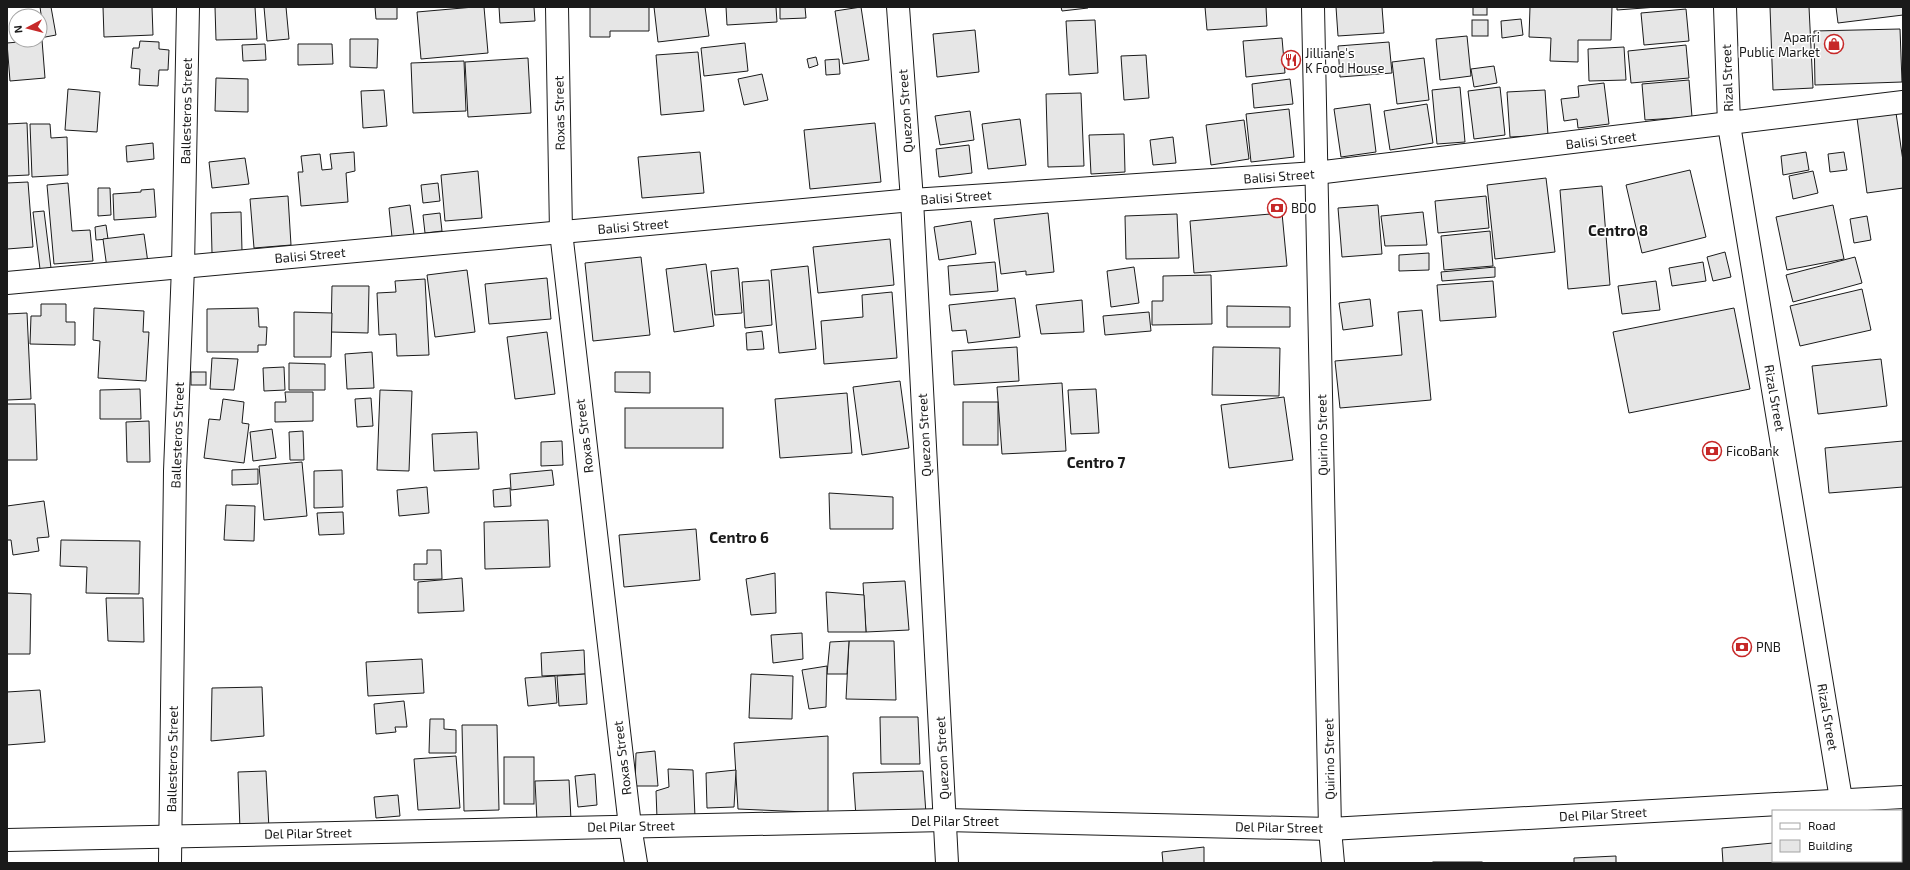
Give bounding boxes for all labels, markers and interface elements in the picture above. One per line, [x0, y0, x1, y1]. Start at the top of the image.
north arrow [8, 8, 48, 48]
text: N [11, 24, 25, 34]
place label: Aparri Public Market [1739, 29, 1820, 60]
shop icon: Aparri Public Market [1823, 33, 1845, 55]
street label: Rizal Street [1718, 44, 1736, 112]
place label: Jilliane's K Food House [1305, 45, 1384, 76]
restaurant icon: Jilliane's K Food House [1280, 49, 1302, 71]
street label: Ballesteros Street [177, 58, 195, 164]
street label: Quezon Street [894, 69, 916, 153]
street label: Roxas Street [550, 75, 568, 151]
street label: Balisi Street [1565, 128, 1637, 152]
street label: Balisi Street [1243, 166, 1315, 186]
street label: Balisi Street [920, 187, 992, 207]
bank icon: BDO [1266, 197, 1288, 219]
place label: BDO [1291, 200, 1316, 216]
street label: Balisi Street [597, 215, 669, 237]
district label: Centro 8 [1588, 221, 1648, 239]
street label: Balisi Street [274, 244, 346, 266]
street label: Rizal Street [1761, 363, 1789, 433]
street label: Ballesteros Street [167, 381, 187, 488]
street label: Quezon Street [914, 393, 934, 477]
street label: Quirino Street [1313, 394, 1331, 476]
street label: Roxas Street [571, 398, 597, 474]
bank icon: FicoBank [1701, 440, 1723, 462]
place label: FicoBank [1726, 443, 1780, 459]
district label: Centro 7 [1067, 453, 1125, 471]
district label: Centro 6 [709, 528, 769, 546]
bank icon: PNB [1731, 636, 1753, 658]
place label: PNB [1756, 639, 1781, 655]
street label: Rizal Street [1814, 682, 1842, 752]
street label: Ballesteros Street [163, 706, 181, 812]
street label: Quezon Street [932, 716, 952, 800]
street label: Quirino Street [1320, 718, 1338, 800]
street label: Roxas Street [609, 720, 635, 796]
street label: Del Pilar Street [1559, 804, 1647, 824]
legend [1772, 810, 1902, 862]
street label: Del Pilar Street [911, 813, 999, 829]
street label: Del Pilar Street [587, 817, 675, 835]
street label: Del Pilar Street [1235, 818, 1323, 836]
text: Road [1808, 818, 1836, 832]
street label: Del Pilar Street [264, 824, 352, 842]
text: Building [1808, 838, 1853, 852]

